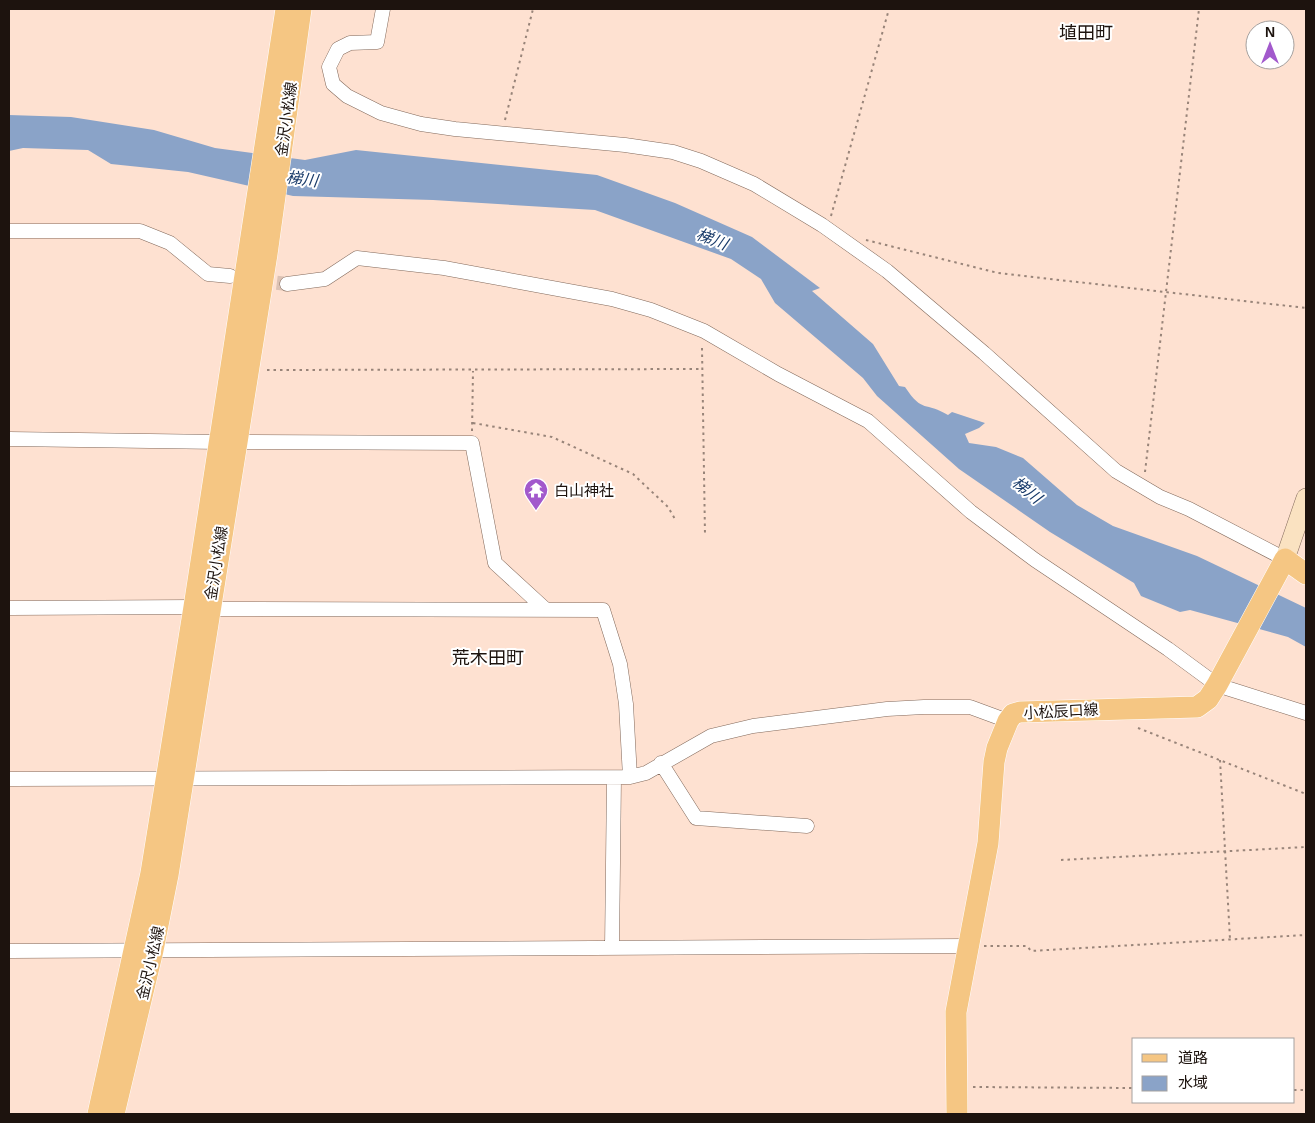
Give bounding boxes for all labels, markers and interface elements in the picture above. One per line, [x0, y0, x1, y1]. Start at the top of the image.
north arrow [1245, 20, 1295, 70]
district label: 埴田町 [1059, 23, 1113, 43]
text: N [1265, 24, 1275, 40]
street label: 金沢小松線 [272, 81, 300, 157]
water label: 梯川 [285, 169, 321, 190]
water label: 梯川 [694, 225, 732, 253]
water label: 梯川 [1009, 473, 1046, 508]
temple icon: 白山神社 [523, 477, 549, 511]
place label: 白山神社 [554, 482, 614, 499]
street label: 金沢小松線 [202, 525, 230, 601]
district label: 荒木田町 [452, 648, 524, 668]
street label: 小松辰口線 [1023, 701, 1099, 721]
street label: 金沢小松線 [133, 925, 167, 1001]
legend [1132, 1038, 1295, 1103]
text: 道路 [1178, 1049, 1208, 1066]
text: 水域 [1178, 1074, 1208, 1091]

